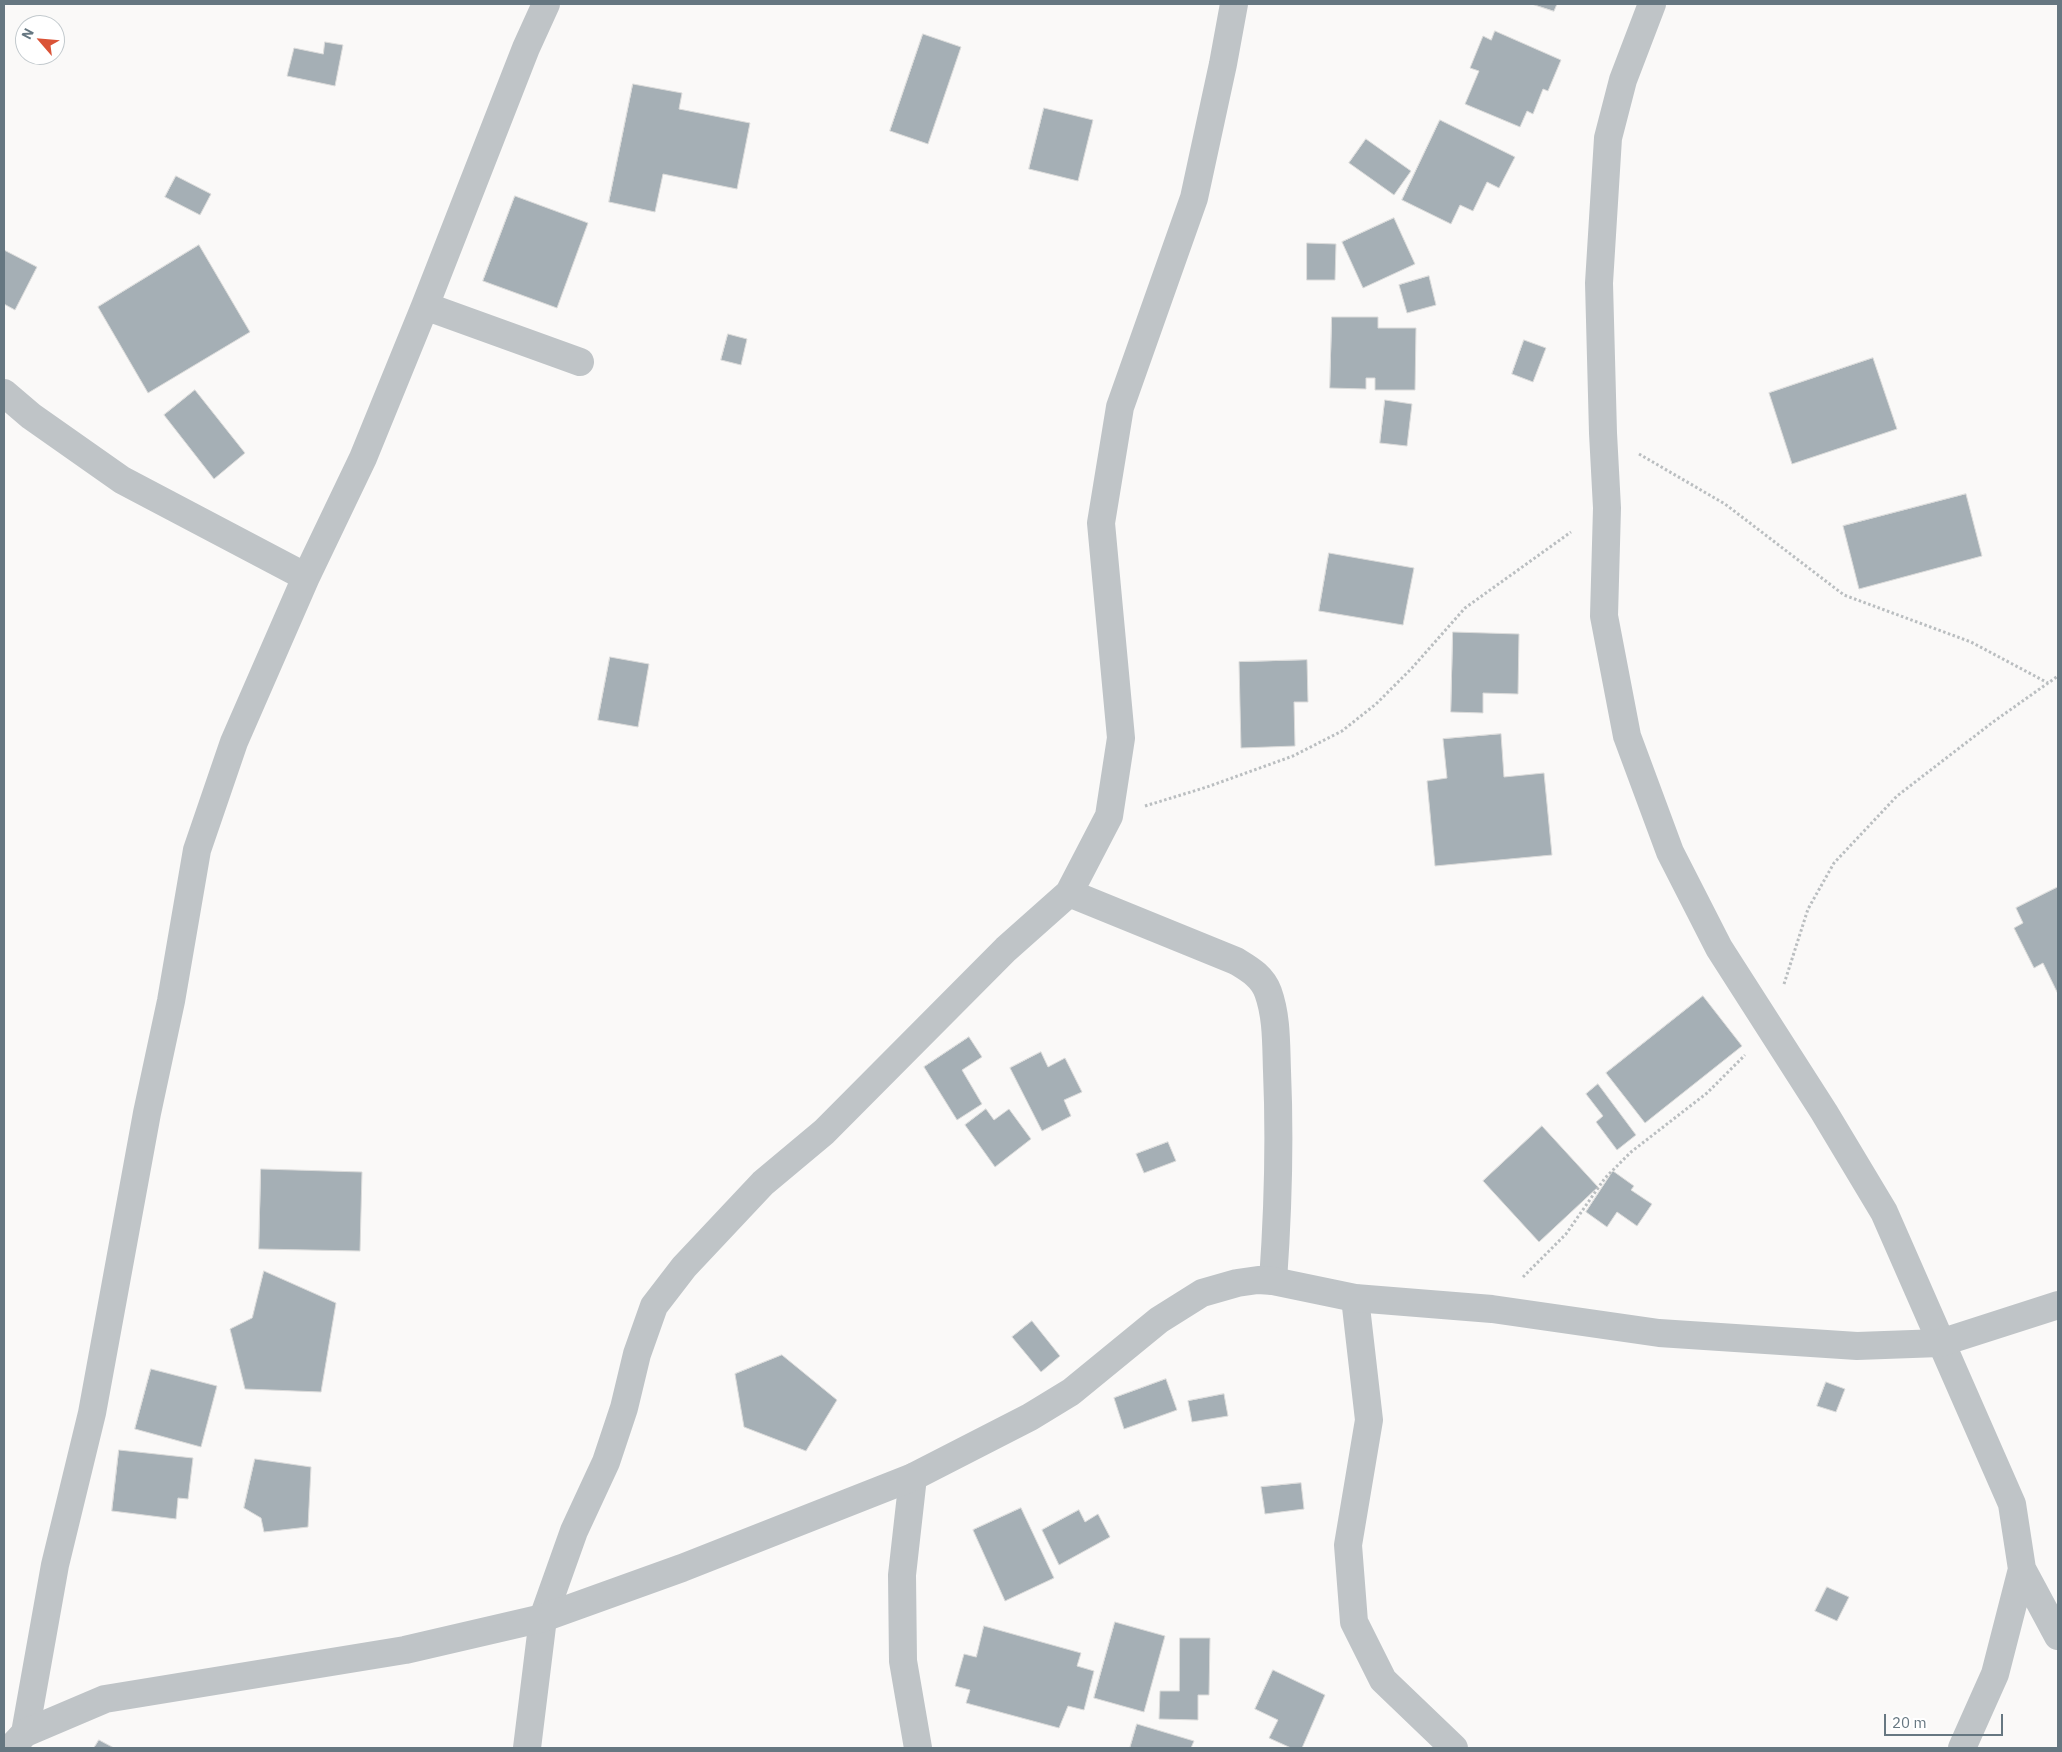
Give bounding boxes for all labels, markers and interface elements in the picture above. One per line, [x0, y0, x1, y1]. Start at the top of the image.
north arrow [15, 15, 65, 65]
text: N [17, 25, 38, 42]
scale bar [1887, 1704, 2006, 1736]
text: 20 m [1892, 1713, 1927, 1732]

